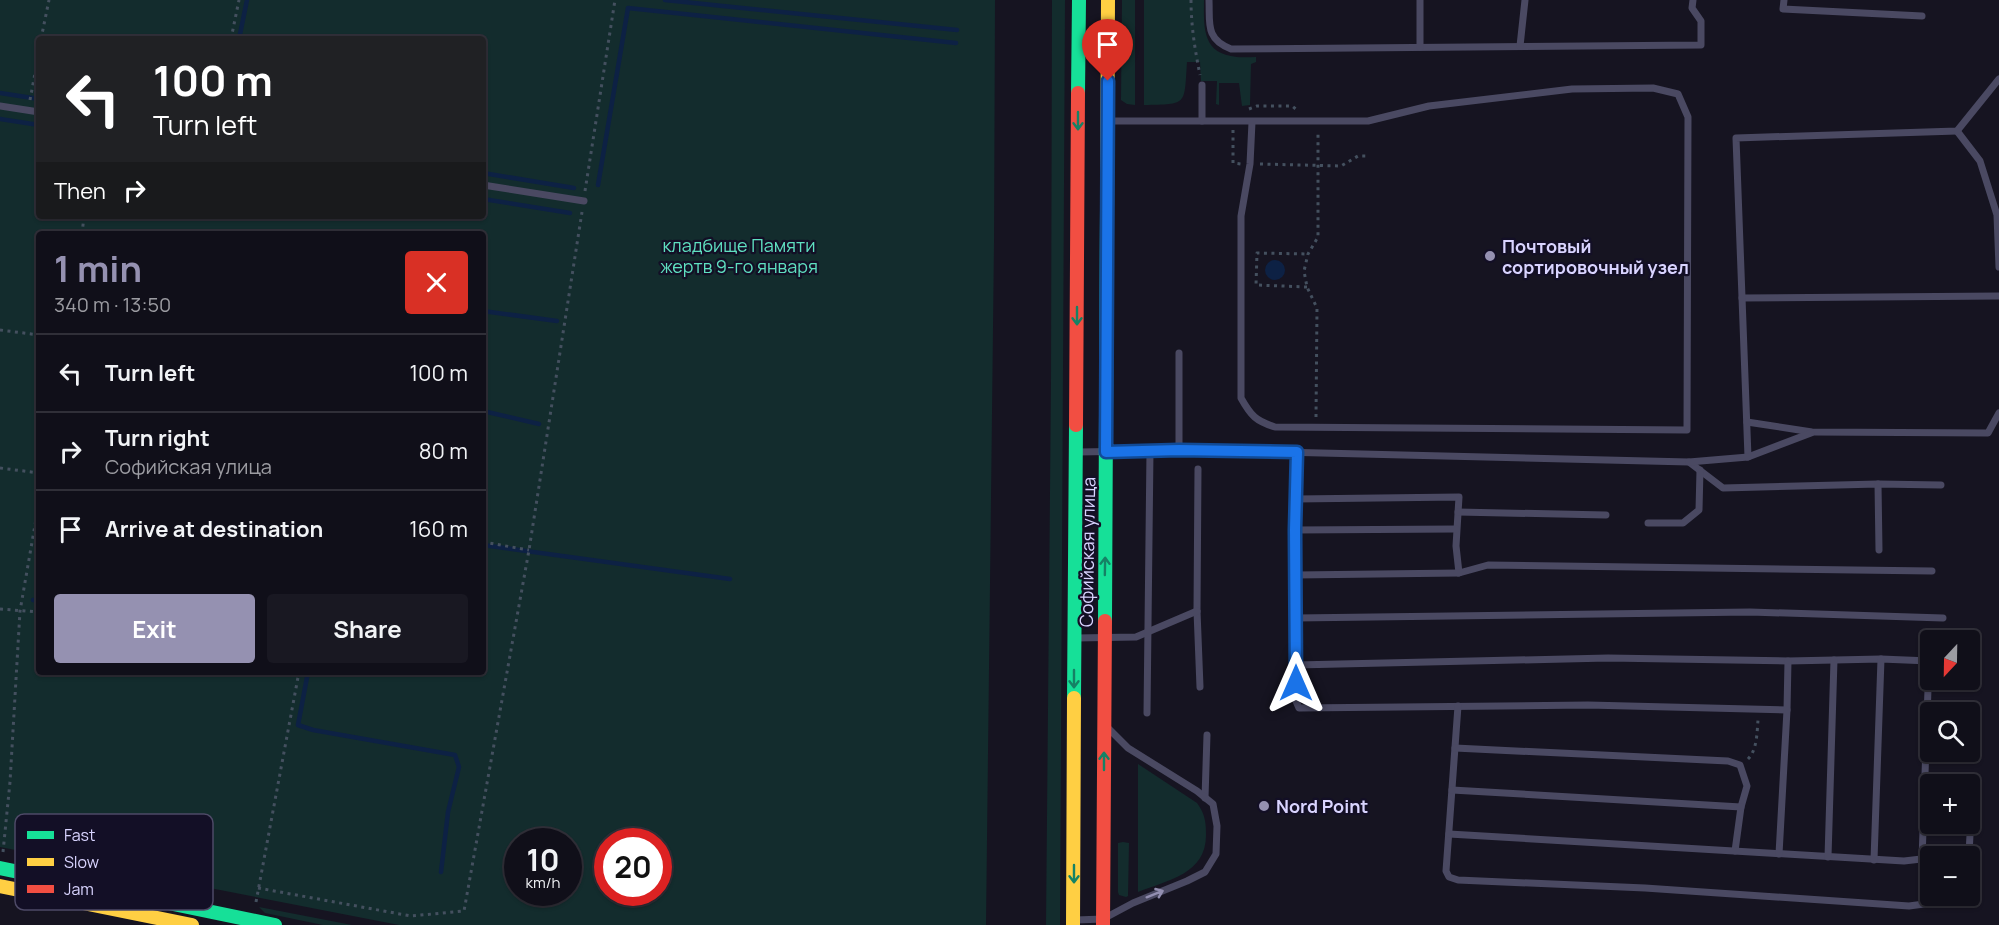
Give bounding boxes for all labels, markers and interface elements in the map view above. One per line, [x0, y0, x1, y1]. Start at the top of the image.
pin [1082, 19, 1133, 81]
icon: arrive [1091, 28, 1124, 61]
text: 100 m [153, 51, 273, 109]
icon: left [54, 60, 132, 138]
text: Turn left [153, 106, 257, 143]
one-way arrow [1072, 111, 1084, 131]
icon: right [118, 174, 151, 207]
text: Then [54, 176, 106, 206]
park label: кладбище Памяти жертв 9-го января [660, 233, 818, 278]
place label: Почтовый сортировочный узел [1502, 234, 1689, 279]
text: 1 min [54, 244, 142, 293]
marker: Почтовый сортировочный узел [1483, 249, 1497, 263]
button: close [405, 251, 468, 314]
text: 340 m · 13:50 [54, 291, 171, 318]
one-way arrow [1071, 306, 1082, 326]
icon: left [54, 357, 87, 390]
text: Turn left [105, 358, 195, 388]
text: 100 m [410, 358, 468, 388]
text: Turn right [105, 423, 210, 453]
icon: right [54, 435, 87, 468]
text: 80 m [419, 436, 468, 466]
text: Софийская улица [105, 453, 272, 480]
street label: Софийская улица [1074, 477, 1100, 627]
icon: arrive [54, 513, 87, 546]
text: Arrive at destination [105, 514, 323, 544]
text: 160 m [409, 514, 468, 544]
one-way arrow [1099, 556, 1111, 576]
button: Exit [54, 594, 255, 663]
button: Share [267, 594, 468, 663]
north arrow [1920, 630, 1980, 690]
map controls [1920, 630, 1980, 906]
position arrow [1264, 651, 1328, 715]
one-way arrow [1069, 669, 1080, 689]
button: search [1920, 702, 1980, 762]
one-way arrow [1098, 751, 1110, 771]
button: + [1920, 774, 1980, 834]
place label: Nord Point [1276, 794, 1368, 818]
marker: Nord Point [1257, 799, 1271, 813]
legend [15, 814, 213, 910]
text: Fast [64, 824, 95, 846]
speed limit sign: 20 [594, 828, 672, 906]
text: 10 [527, 839, 559, 880]
button: − [1920, 846, 1980, 906]
text: Slow [64, 851, 99, 873]
one-way arrow [1068, 864, 1080, 884]
text: km/h [526, 872, 560, 893]
text: Jam [64, 878, 94, 900]
one-way arrow [1146, 888, 1164, 899]

